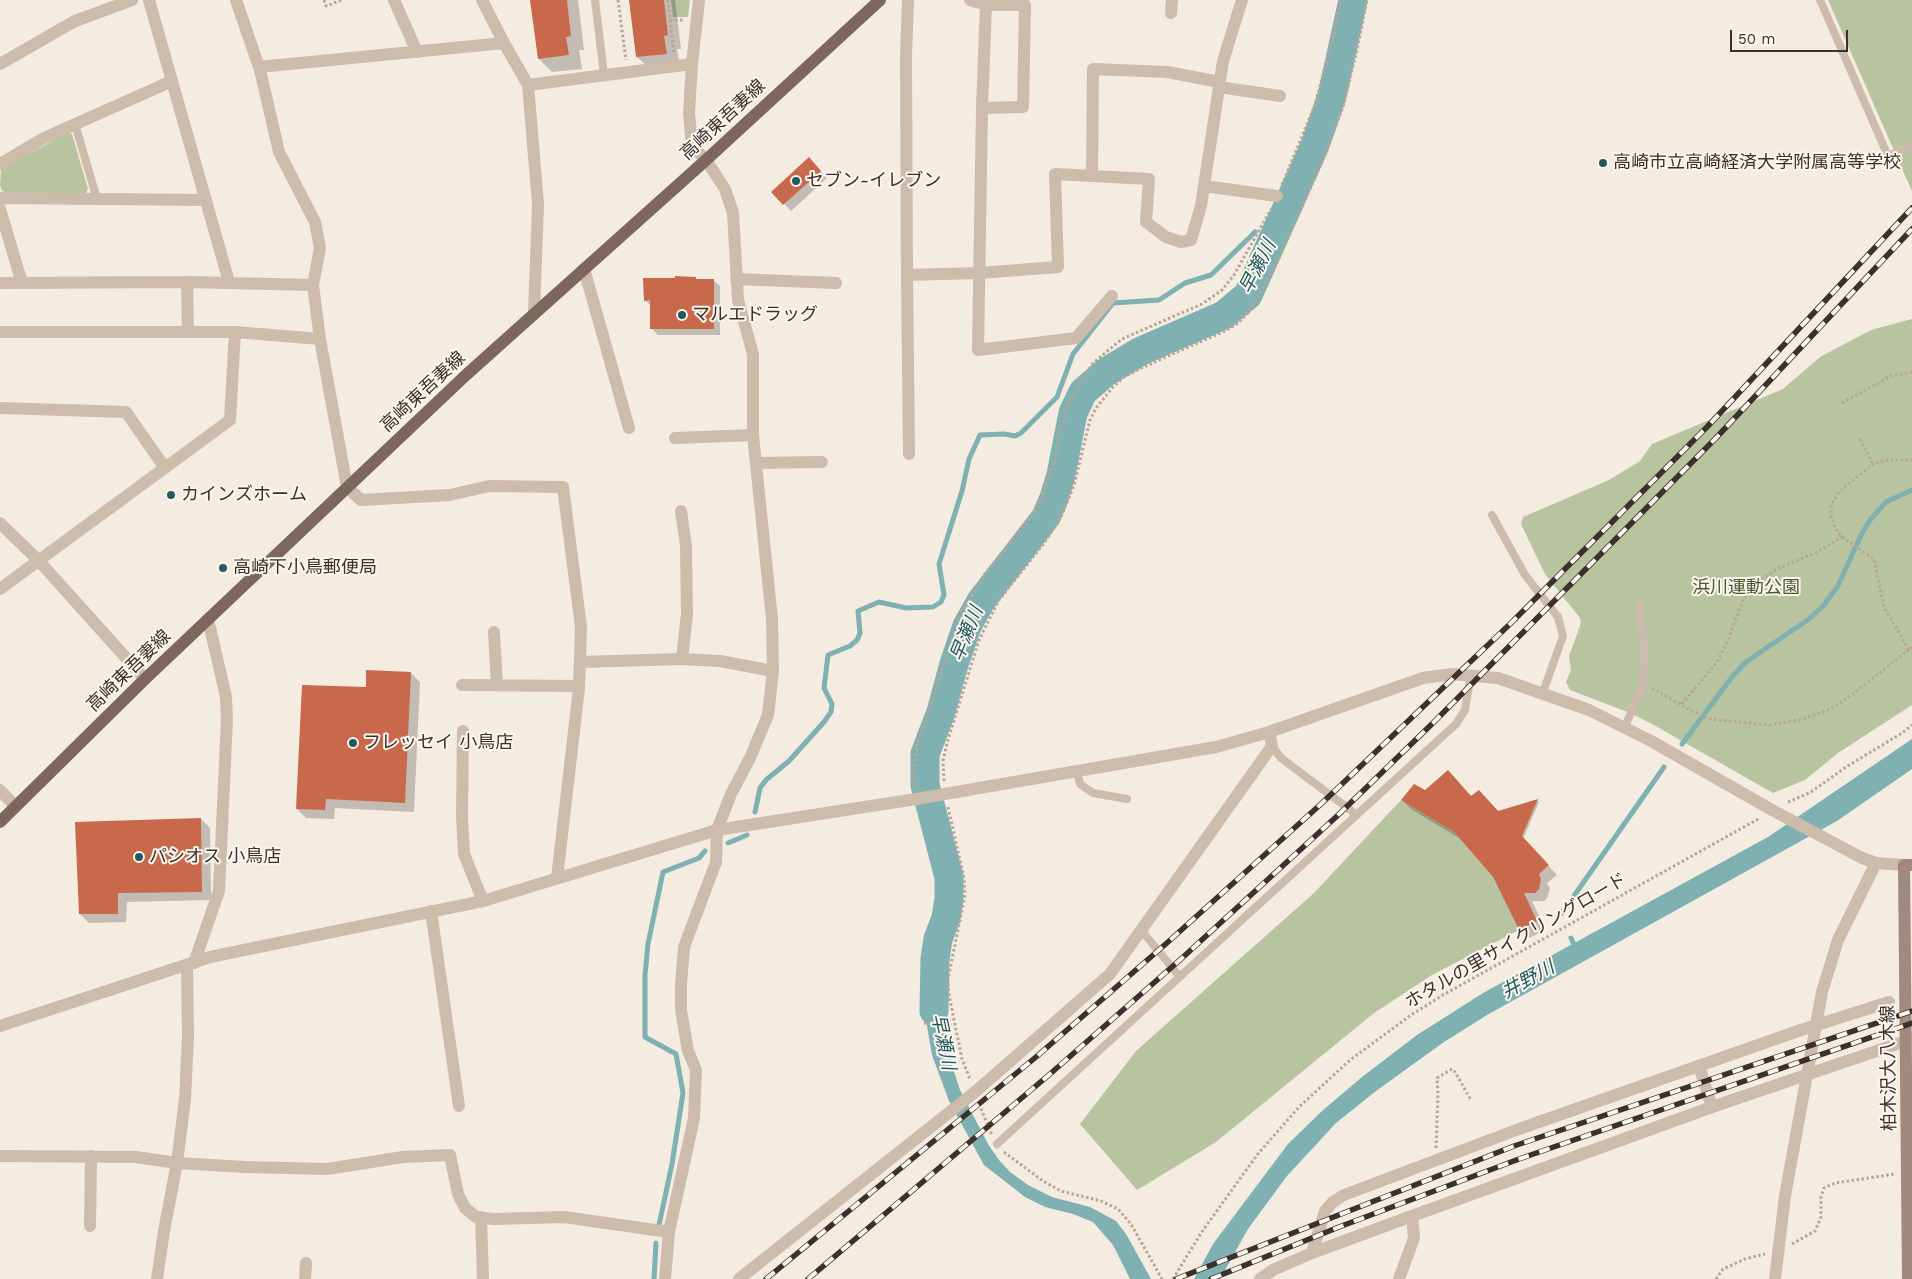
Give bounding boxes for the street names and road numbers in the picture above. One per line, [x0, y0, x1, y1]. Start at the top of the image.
street label: 高崎東吾妻線 [676, 75, 770, 165]
street label: 高崎東吾妻線 [376, 347, 470, 437]
street label: 高崎東吾妻線 [83, 626, 175, 716]
street label: ホタルの里サイクリングロード [1401, 869, 1631, 1013]
street label: 柏木沢大八木線 [1877, 1005, 1901, 1131]

